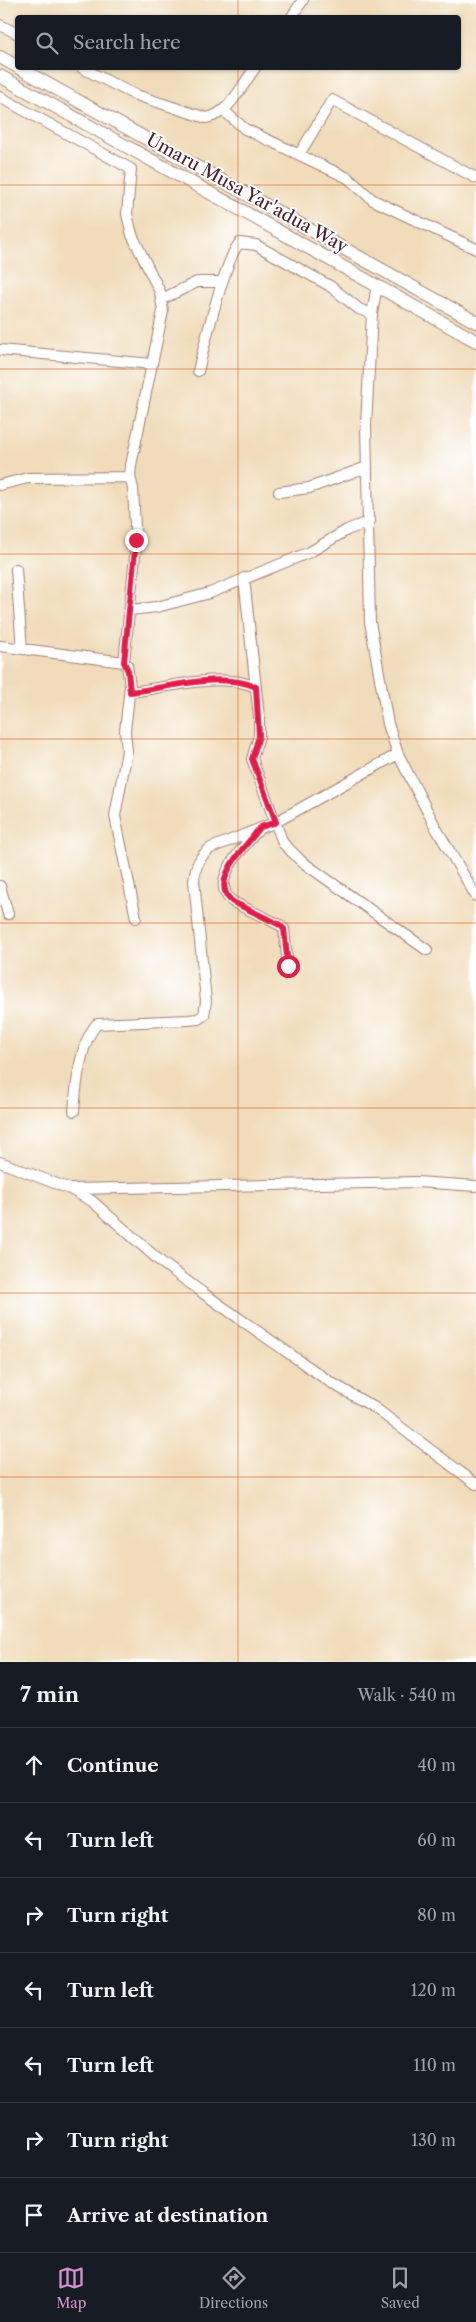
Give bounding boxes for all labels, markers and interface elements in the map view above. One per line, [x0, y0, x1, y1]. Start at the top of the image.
search box [15, 15, 461, 70]
icon: search [33, 29, 61, 57]
text: Search here [73, 31, 181, 54]
street label: Umaru Musa Yar'adua Way [142, 128, 353, 258]
route end [125, 529, 148, 552]
route start [277, 955, 300, 978]
text: 7 min [20, 1682, 79, 1707]
text: Walk · 540 m [358, 1685, 456, 1705]
icon: ahead [20, 1751, 48, 1779]
text: Continue [67, 1754, 159, 1777]
text: 40 m [417, 1755, 456, 1775]
icon: left [20, 1826, 48, 1854]
text: Turn left [67, 1829, 154, 1852]
text: 60 m [417, 1830, 456, 1850]
icon: right [20, 1901, 48, 1929]
text: Turn right [67, 1904, 168, 1927]
text: 80 m [417, 1905, 456, 1925]
icon: left [20, 1976, 48, 2004]
text: Turn left [67, 1979, 154, 2002]
text: 120 m [411, 1980, 456, 2000]
icon: left [20, 2051, 48, 2079]
text: Turn left [67, 2054, 154, 2077]
text: 110 m [413, 2055, 456, 2075]
icon: right [20, 2126, 48, 2154]
text: Turn right [67, 2129, 168, 2152]
text: 130 m [411, 2130, 456, 2150]
icon: arrive [20, 2201, 48, 2229]
text: Arrive at destination [67, 2204, 268, 2227]
tab: Map [56, 2264, 86, 2312]
tab: Directions [199, 2264, 268, 2312]
tab: Saved [381, 2264, 420, 2312]

